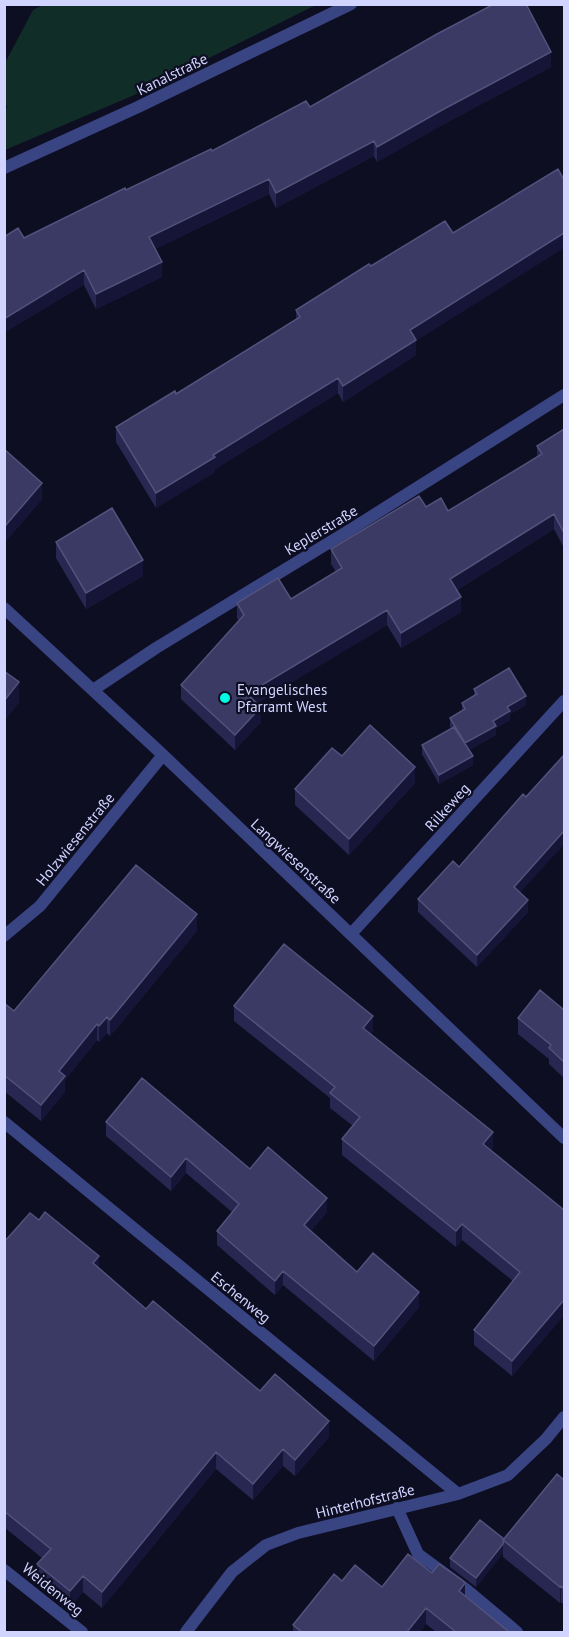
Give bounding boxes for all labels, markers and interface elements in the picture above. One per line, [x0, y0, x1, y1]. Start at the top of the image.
street label: Kanalstraße [133, 49, 211, 99]
street label: Keplerstraße [281, 501, 361, 559]
place label: Evangelisches Pfarramt West [237, 680, 327, 716]
marker: Evangelisches Pfarramt West [218, 691, 232, 705]
street label: Rilkeweg [420, 779, 474, 835]
street label: Holzwiesenstraße [32, 789, 118, 889]
street label: Langwiesenstraße [247, 814, 345, 908]
street label: Eschenweg [207, 1267, 275, 1327]
street label: Hinterhofstraße [314, 1480, 416, 1522]
street label: Weidenweg [18, 1558, 88, 1620]

